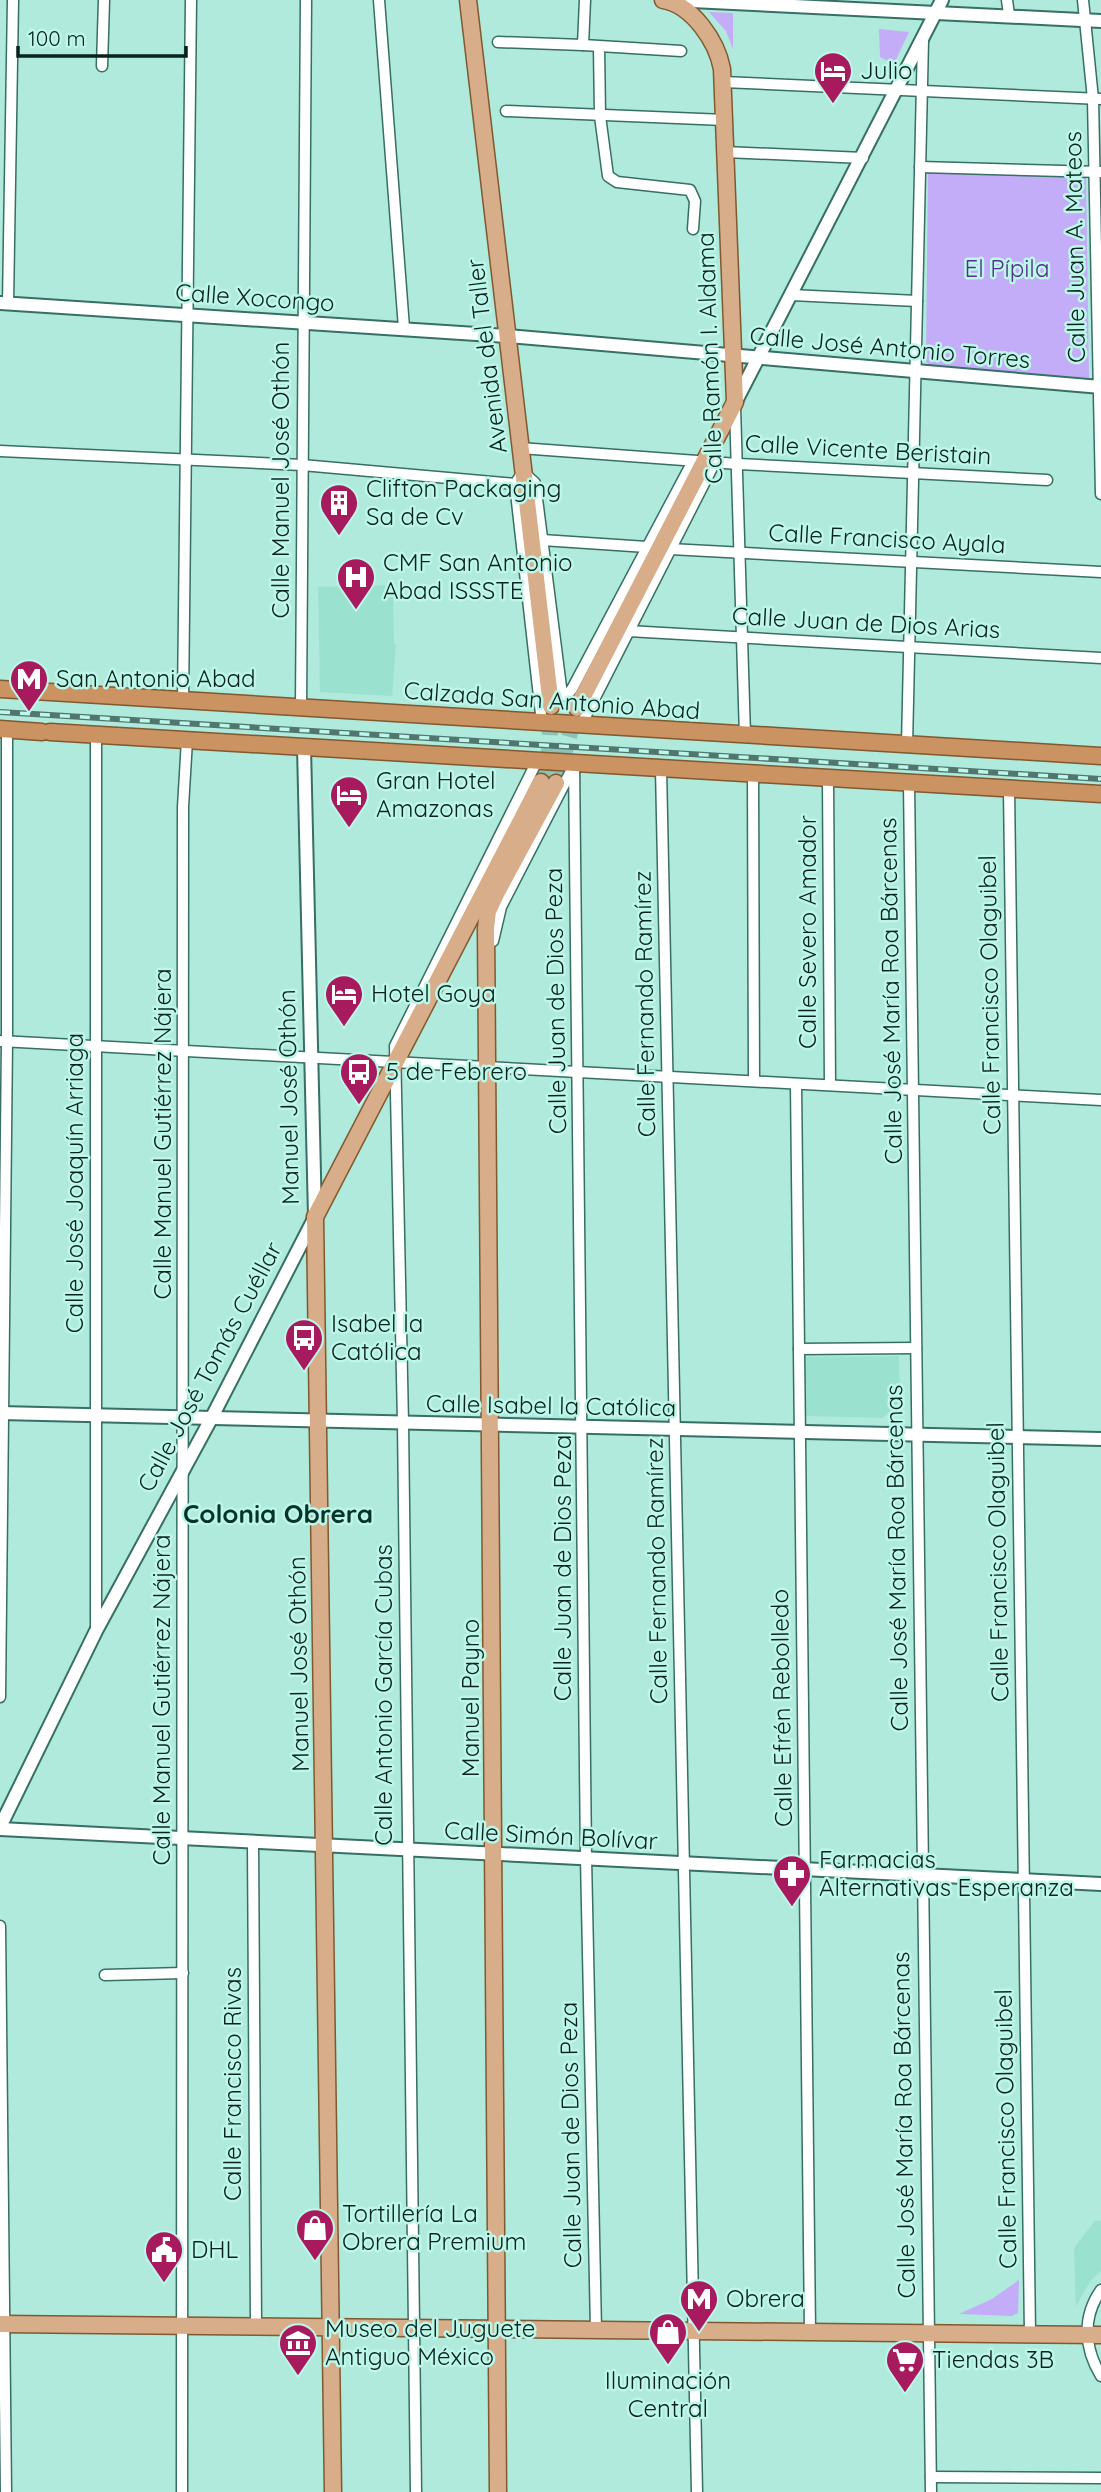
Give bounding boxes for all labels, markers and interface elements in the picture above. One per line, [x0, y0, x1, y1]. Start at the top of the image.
scale bar [18, 14, 186, 58]
text: 100 m [28, 25, 86, 51]
hotel icon: Julio [812, 50, 854, 105]
place label: Julio [860, 55, 913, 85]
street label: Calle Juan A. Mateos [1057, 131, 1091, 363]
street label: Calle Ramón I. Aldama [690, 232, 728, 484]
park label: El Pípila [965, 253, 1049, 283]
street label: Avenida del Taller [459, 257, 513, 455]
street label: Calle Xocongo [174, 276, 336, 318]
street label: Calle José Antonio Torres [749, 320, 1032, 374]
street label: Calle Manuel José Othón [265, 342, 295, 618]
street label: Calle Vicente Beristain [744, 428, 992, 470]
place label: Clifton Packaging Sa de Cv [366, 473, 561, 531]
building icon: Clifton Packaging Sa de Cv [318, 482, 360, 537]
street label: Calle Francisco Ayala [768, 517, 1006, 559]
place label: CMF San Antonio Abad ISSSTE [383, 547, 573, 605]
hospital icon: CMF San Antonio Abad ISSSTE [335, 556, 377, 611]
street label: Calle Juan de Dios Arias [731, 600, 1001, 644]
metro station icon: San Antonio Abad [8, 658, 50, 713]
place label: San Antonio Abad [56, 663, 256, 693]
street label: Calzada San Antonio Abad [403, 675, 701, 725]
place label: Gran Hotel Amazonas [376, 765, 495, 823]
hotel icon: Gran Hotel Amazonas [328, 774, 370, 829]
street label: Calle Severo Amador [792, 815, 822, 1049]
street label: Calle José María Roa Bárcenas [872, 817, 908, 1165]
street label: Calle Francisco Olaguibel [972, 855, 1006, 1135]
street label: Calle Juan de Dios Peza [538, 868, 572, 1135]
street label: Calle Fernando Ramírez [627, 871, 661, 1138]
street label: Calle Manuel Gutiérrez Nájera [147, 969, 177, 1299]
hotel icon: Hotel Goya [323, 973, 365, 1028]
place label: Hotel Goya [371, 978, 496, 1008]
street label: Manuel José Othón [271, 989, 305, 1205]
street label: Calle José Joaquín Arriaga [59, 1033, 89, 1333]
bus stop icon: 5 de Febrero [338, 1051, 380, 1106]
place label: 5 de Febrero [386, 1056, 527, 1086]
street label: Calle José Tomás Cuéllar [130, 1236, 288, 1497]
place label: Isabel la Católica [331, 1308, 423, 1366]
bus stop icon: Isabel la Católica [283, 1317, 325, 1372]
street label: Calle José María Roa Bárcenas [878, 1384, 914, 1732]
street label: Calle Isabel la Católica [426, 1388, 676, 1422]
street label: Calle Francisco Olaguibel [980, 1422, 1014, 1702]
street label: Calle Juan de Dios Peza [547, 1435, 577, 1701]
street label: Calle Fernando Ramírez [639, 1438, 673, 1705]
district label: Colonia Obrera [183, 1497, 373, 1530]
street label: Calle Manuel Gutiérrez Nájera [146, 1535, 176, 1865]
street label: Calle Antonio García Cubas [368, 1544, 398, 1846]
street label: Manuel José Othón [281, 1556, 315, 1772]
street label: Calle Efrén Rebolledo [764, 1589, 798, 1827]
street label: Manuel Payno [455, 1619, 485, 1777]
street label: Calle Simón Bolívar [444, 1814, 659, 1856]
place label: Farmacias Alternativas Esperanza [819, 1844, 1074, 1902]
pharmacy icon: Farmacias Alternativas Esperanza [771, 1853, 813, 1908]
street label: Calle José María Roa Bárcenas [885, 1951, 921, 2299]
street label: Calle Francisco Rivas [217, 1967, 247, 2201]
street label: Calle Francisco Olaguibel [988, 1989, 1022, 2269]
street label: Calle Juan de Dios Peza [553, 2002, 587, 2269]
place label: Tortillería La Obrera Premium [342, 2198, 526, 2256]
shop icon: Tortillería La Obrera Premium [294, 2207, 336, 2262]
public building icon: DHL [143, 2229, 185, 2284]
place label: DHL [191, 2234, 239, 2264]
metro station icon: Obrera [678, 2278, 720, 2333]
place label: Obrera [726, 2283, 805, 2313]
shop icon: Iluminación Central [647, 2311, 689, 2366]
place label: Museo del Juguete Antiguo México [325, 2313, 535, 2371]
museum icon: Museo del Juguete Antiguo México [277, 2322, 319, 2377]
supermarket icon: Tiendas 3B [884, 2339, 926, 2394]
place label: Tiendas 3B [932, 2344, 1054, 2374]
place label: Iluminación Central [605, 2365, 731, 2423]

